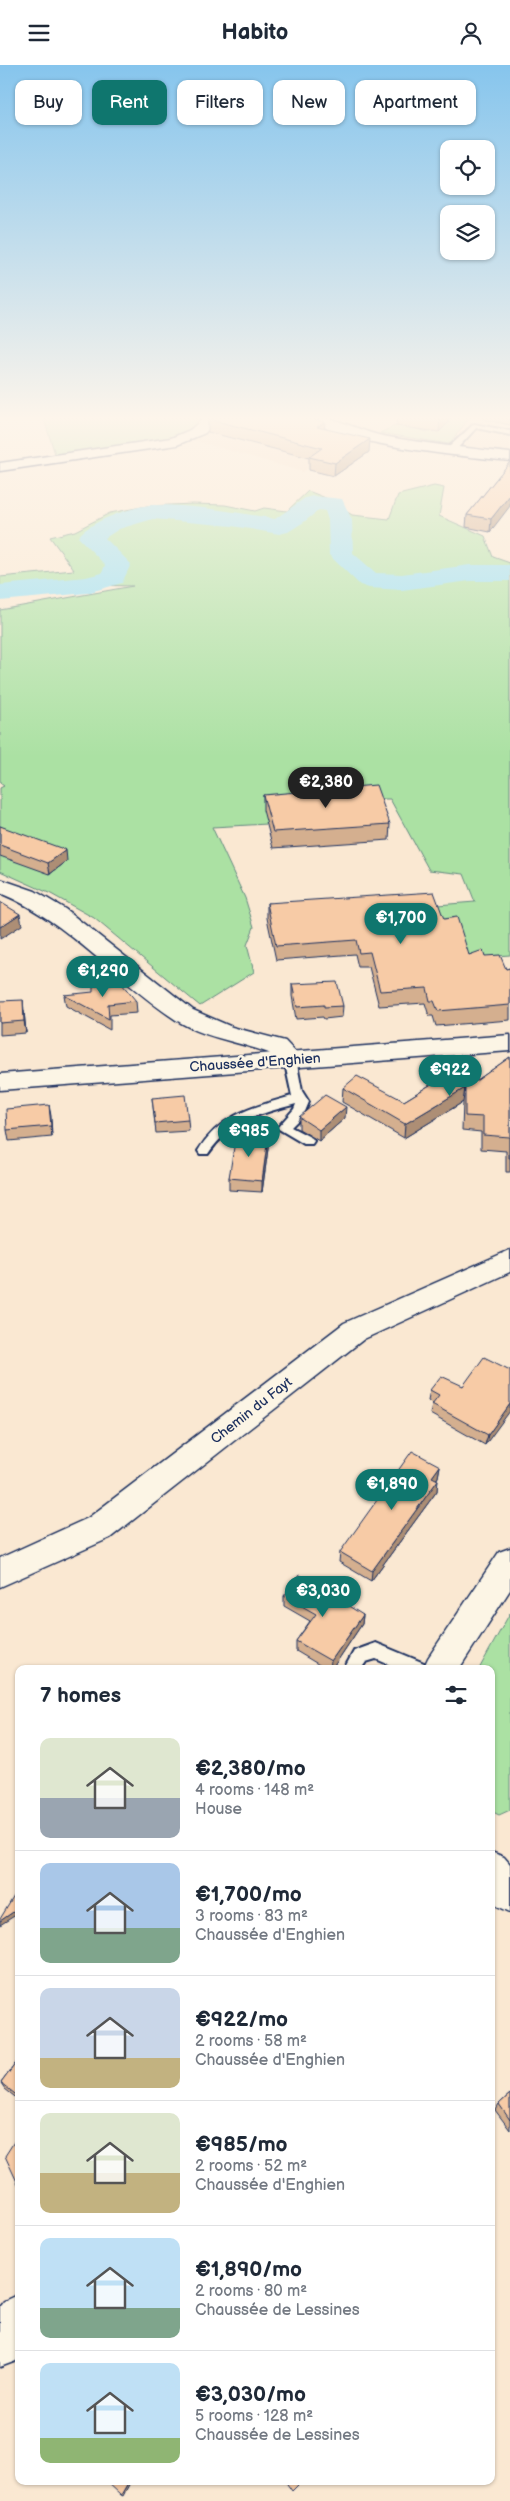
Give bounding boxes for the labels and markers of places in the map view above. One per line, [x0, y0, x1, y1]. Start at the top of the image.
pin: €2,380 [285, 767, 367, 809]
pin: €1,700 [360, 903, 442, 945]
pin: €1,290 [62, 955, 144, 998]
pin: €922 [420, 1055, 480, 1097]
pin: €985 [219, 1115, 279, 1158]
pin: €1,890 [351, 1469, 433, 1511]
pin: €3,030 [282, 1575, 364, 1618]

